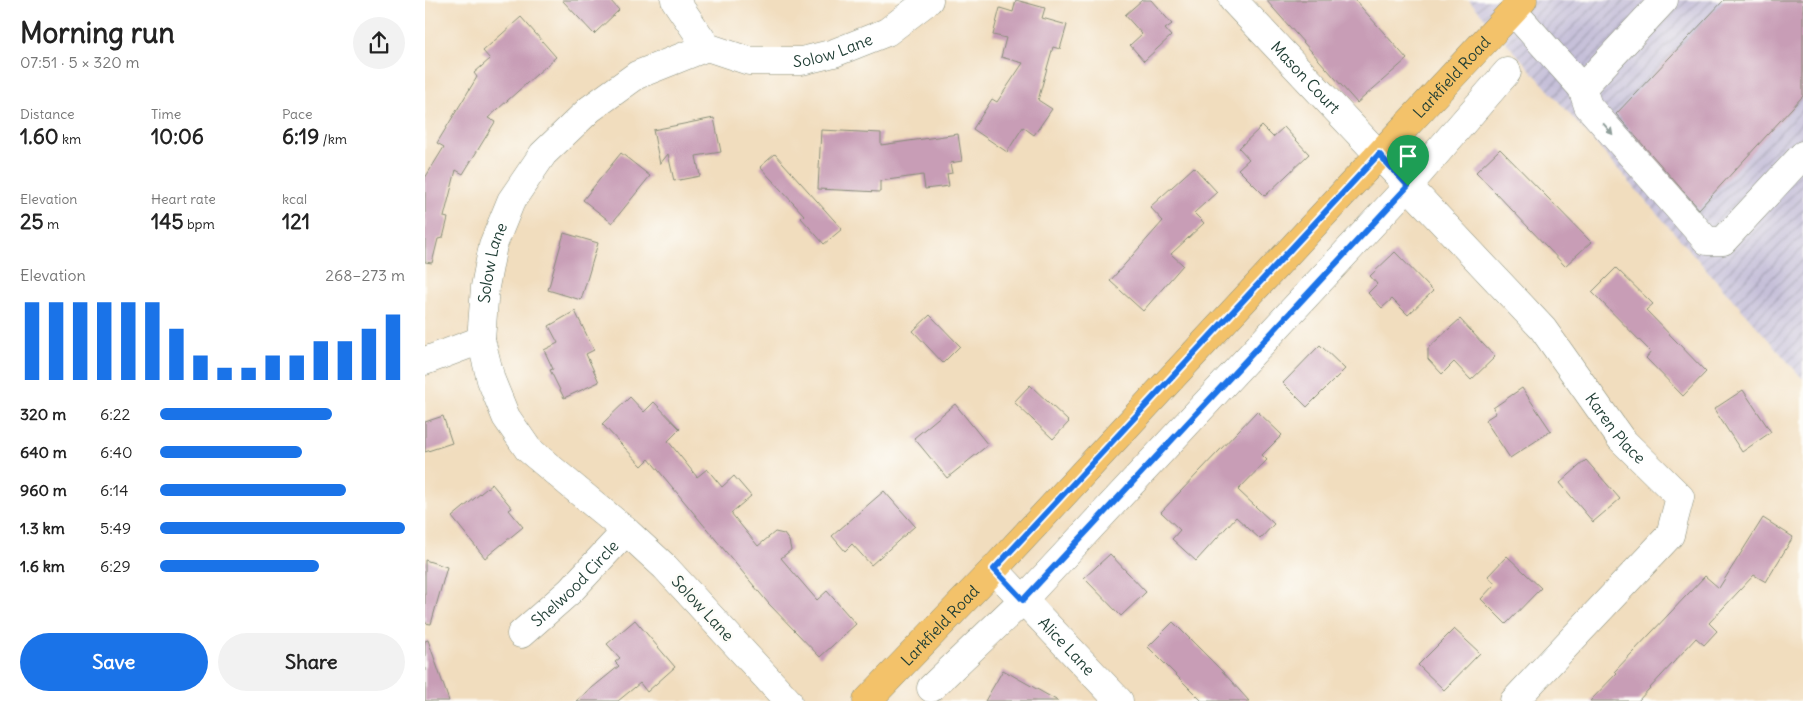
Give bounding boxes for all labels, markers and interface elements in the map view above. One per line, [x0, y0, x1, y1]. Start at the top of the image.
text: Morning run [20, 15, 175, 51]
button: share [353, 17, 405, 69]
street label: Solow Lane [793, 29, 875, 71]
street label: Larkfield Road [1409, 32, 1494, 122]
street label: Mason Court [1267, 37, 1345, 118]
text: 07:51 · 5 × 320 m [20, 52, 140, 72]
text: Distance [20, 105, 75, 123]
text: Time [151, 105, 181, 123]
text: Pace [282, 105, 312, 123]
one-way arrow [1602, 122, 1614, 134]
text: 1.60 [20, 123, 59, 150]
text: 10:06 [151, 123, 204, 150]
text: 6:19 [282, 123, 319, 150]
text: km [59, 130, 81, 148]
text: /km [319, 130, 347, 148]
pin [1387, 135, 1429, 186]
icon: arrive [1394, 142, 1422, 170]
text: Elevation [20, 190, 77, 208]
text: Heart rate [151, 190, 216, 208]
text: kcal [282, 190, 307, 208]
text: 25 [20, 208, 44, 235]
text: 145 [151, 208, 184, 235]
text: 121 [282, 208, 310, 235]
text: m [44, 215, 59, 233]
text: bpm [184, 215, 215, 233]
street label: Solow Lane [474, 219, 511, 304]
text: Elevation [20, 265, 86, 285]
text: 268–273 m [325, 265, 405, 285]
street label: Karen Place [1581, 389, 1650, 468]
text: 320 m [20, 404, 66, 424]
text: 6:22 [100, 404, 130, 424]
text: 640 m [20, 442, 67, 462]
text: 6:40 [100, 442, 133, 462]
text: 960 m [20, 480, 67, 500]
text: 6:14 [100, 480, 128, 500]
text: 1.3 km [20, 518, 65, 538]
text: 5:49 [100, 518, 131, 538]
street label: Shelwood Circle [527, 536, 623, 631]
text: 1.6 km [20, 556, 65, 576]
text: 6:29 [100, 556, 131, 576]
street label: Solow Lane [668, 571, 738, 645]
street label: Larkfield Road [896, 581, 983, 670]
street label: Alice Lane [1034, 612, 1099, 679]
button: Save [20, 633, 208, 691]
button: Share [218, 633, 405, 691]

